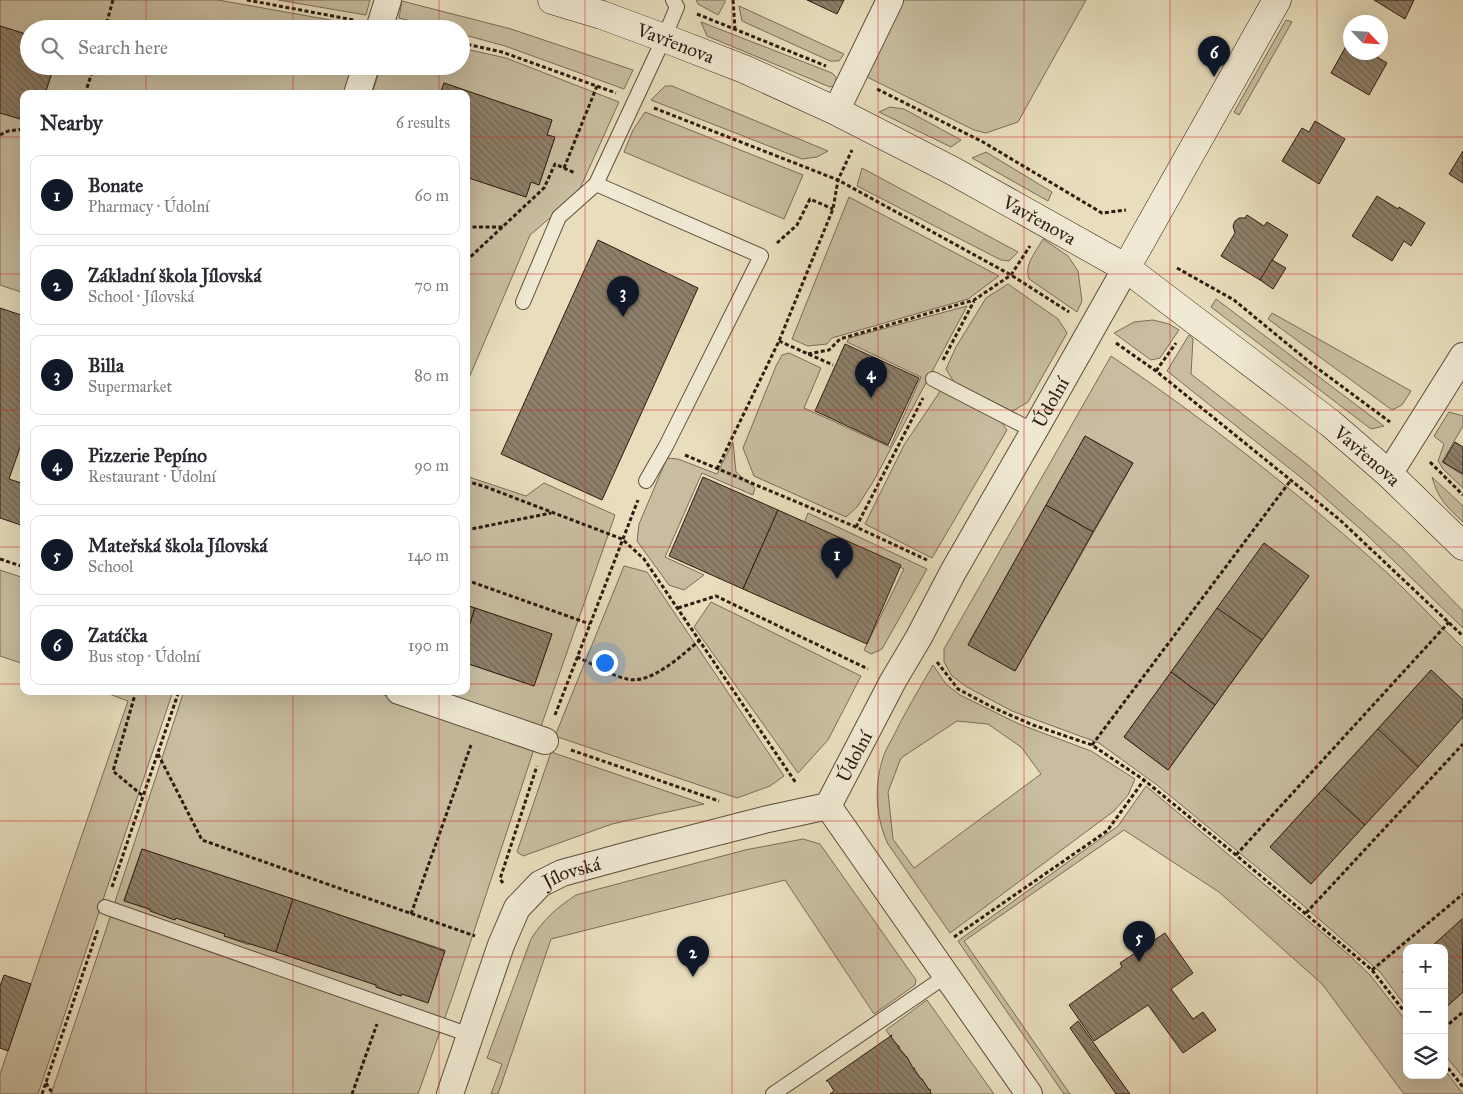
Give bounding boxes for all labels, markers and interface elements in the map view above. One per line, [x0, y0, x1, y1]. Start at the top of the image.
north arrow [1343, 15, 1388, 60]
street label: Vavřenova [633, 18, 718, 69]
search box [20, 20, 470, 75]
icon: search [38, 34, 66, 62]
text: Search here [78, 36, 168, 59]
pin: 6 [1198, 36, 1230, 77]
text: Nearby [40, 110, 103, 136]
text: 6 results [396, 113, 450, 132]
text: Bonate [88, 174, 143, 197]
text: 1 [54, 186, 60, 205]
text: 60 m [415, 186, 449, 205]
street label: Vavřenova [998, 190, 1081, 250]
text: Pharmacy · Údolní [88, 197, 209, 216]
text: Základní škola Jílovská [88, 264, 261, 287]
text: 2 [53, 276, 61, 295]
text: 70 m [414, 276, 449, 295]
pin: 3 [607, 276, 639, 317]
text: School · Jílovská [88, 287, 194, 306]
text: Billa [88, 354, 124, 377]
pin: 4 [855, 357, 887, 398]
text: 3 [54, 366, 60, 385]
text: 80 m [414, 366, 449, 385]
street label: Údolní [1026, 372, 1074, 432]
text: Supermarket [88, 377, 172, 396]
street label: Vavřenova [1328, 420, 1406, 492]
text: Pizzerie Pepíno [88, 444, 207, 467]
text: 4 [53, 456, 61, 475]
text: 90 m [414, 456, 449, 475]
text: Restaurant · Údolní [88, 467, 216, 486]
text: Mateřská škola Jílovská [88, 534, 268, 557]
pin: 1 [821, 538, 853, 579]
text: 5 [53, 546, 61, 565]
text: 140 m [408, 546, 449, 565]
text: School [88, 557, 133, 576]
text: Zatáčka [88, 624, 148, 647]
text: 6 [53, 636, 61, 655]
text: 190 m [408, 636, 449, 655]
text: Bus stop · Údolní [88, 647, 200, 666]
your location [592, 650, 618, 676]
street label: Údolní [831, 726, 877, 786]
street label: Jílovská [537, 852, 604, 895]
pin: 5 [1123, 921, 1155, 962]
pin: 2 [677, 936, 709, 977]
map controls [1403, 944, 1448, 1079]
button: + [1403, 944, 1448, 989]
button: − [1403, 989, 1448, 1034]
button: layers [1403, 1034, 1448, 1079]

